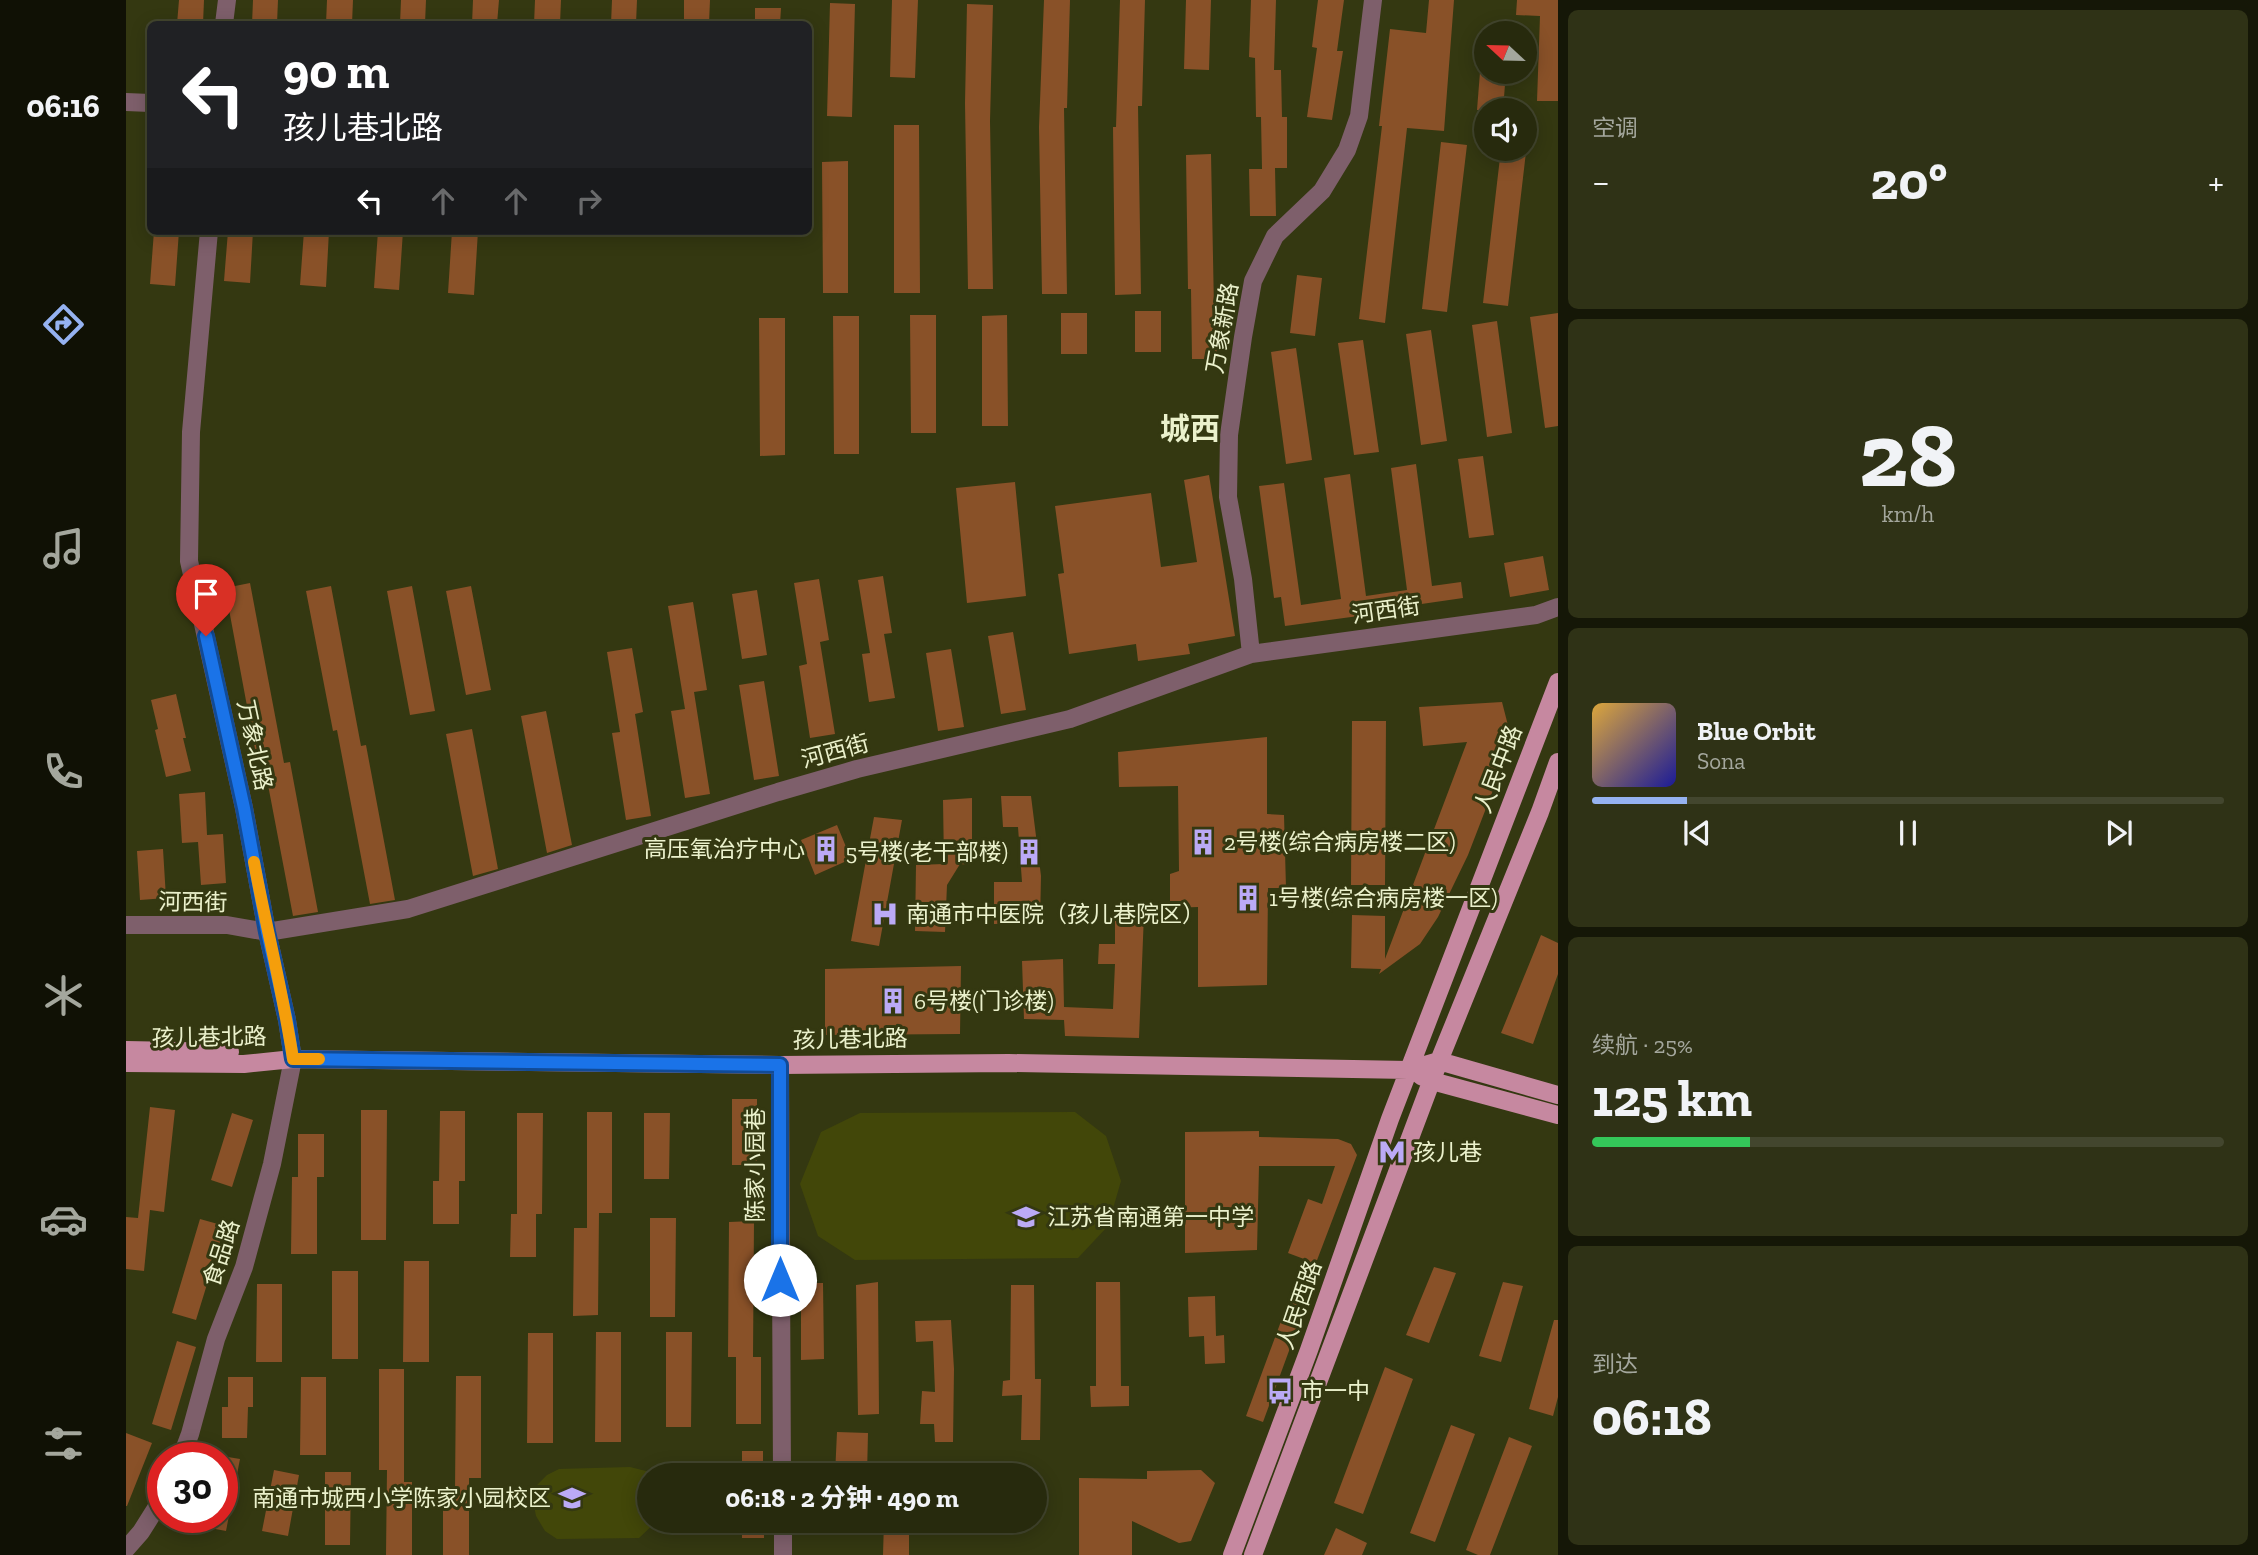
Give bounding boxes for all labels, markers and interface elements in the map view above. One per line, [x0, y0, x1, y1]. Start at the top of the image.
north arrow [1474, 21, 1536, 84]
map controls [1474, 21, 1537, 161]
text: 90 m [283, 42, 390, 101]
icon: left [168, 49, 259, 140]
text: 06:16 [26, 87, 100, 125]
button: sound [1474, 98, 1537, 161]
text: 孩儿巷北路 [283, 109, 443, 147]
text: 空调 [1592, 114, 1638, 142]
text: 20° [1871, 150, 1947, 212]
text: − [1592, 159, 1610, 205]
text: + [2208, 159, 2224, 205]
icon: left [351, 182, 389, 220]
icon: ahead [424, 182, 462, 220]
icon: ahead [497, 182, 535, 220]
icon: right [570, 182, 608, 220]
street label: 万象新路 [1200, 280, 1244, 376]
icon: directions [39, 300, 88, 349]
text: 28 [1859, 400, 1957, 509]
district label: 城西 [1160, 411, 1220, 447]
text: km/h [1882, 500, 1934, 528]
icon: music [39, 524, 88, 573]
pin [176, 564, 236, 636]
icon: arrive [187, 575, 225, 613]
street label: 河西街 [1350, 591, 1422, 629]
street label: 万象北路 [232, 697, 278, 793]
text: Blue Orbit [1697, 715, 1816, 747]
street label: 人民中路 [1468, 721, 1528, 817]
street label: 河西街 [798, 729, 872, 773]
icon: phone [39, 747, 88, 796]
text: Sona [1697, 747, 1745, 775]
icon: previous [1678, 814, 1716, 852]
icon: pause [1889, 814, 1927, 852]
icon: next [2100, 814, 2138, 852]
building icon: 2号楼(综合病房楼二区) [1188, 827, 1218, 857]
place label: 2号楼(综合病房楼二区) [1224, 828, 1455, 856]
building icon: 高压氧治疗中心 [811, 834, 841, 864]
place label: 高压氧治疗中心 [644, 835, 805, 863]
building icon: 5号楼(老干部楼) [1014, 837, 1044, 867]
place label: 5号楼(老干部楼) [846, 838, 1008, 866]
building icon: 1号楼(综合病房楼一区) [1233, 883, 1263, 913]
place label: 1号楼(综合病房楼一区) [1269, 884, 1497, 912]
street label: 河西街 [158, 887, 228, 917]
hospital icon: 南通市中医院（孩儿巷院区） [870, 899, 900, 929]
place label: 南通市中医院（孩儿巷院区） [906, 900, 1205, 928]
icon: climate [39, 971, 88, 1020]
building icon: 6号楼(门诊楼) [878, 986, 908, 1016]
place label: 6号楼(门诊楼) [914, 987, 1054, 1015]
street label: 孩儿巷北路 [151, 1022, 267, 1052]
street label: 孩儿巷北路 [792, 1024, 908, 1054]
text: 续航 · 25% [1592, 1031, 1693, 1059]
text: 125 km [1592, 1067, 1752, 1129]
street label: 陈家小园巷 [741, 1108, 769, 1223]
metro station icon: 孩儿巷 [1377, 1137, 1407, 1167]
place label: 孩儿巷 [1413, 1138, 1482, 1166]
icon: car [39, 1195, 88, 1244]
school or university icon: 江苏省南通第一中学 [1011, 1202, 1041, 1232]
place label: 江苏省南通第一中学 [1047, 1203, 1254, 1231]
street label: 食品路 [197, 1216, 245, 1290]
position arrow [743, 1243, 817, 1317]
street label: 人民西路 [1271, 1257, 1327, 1353]
text: 到达 [1592, 1350, 1638, 1378]
bus stop icon: 市一中 [1265, 1376, 1295, 1406]
place label: 市一中 [1301, 1377, 1370, 1405]
text: 06:18 [1592, 1386, 1712, 1448]
icon: filters [39, 1419, 88, 1468]
speed limit sign: 30 [147, 1442, 238, 1533]
text: 06:18 · 2 分钟 · 490 m [725, 1482, 959, 1514]
school or university icon: 南通市城西小学陈家小园校区 [557, 1483, 587, 1513]
place label: 南通市城西小学陈家小园校区 [252, 1484, 551, 1512]

